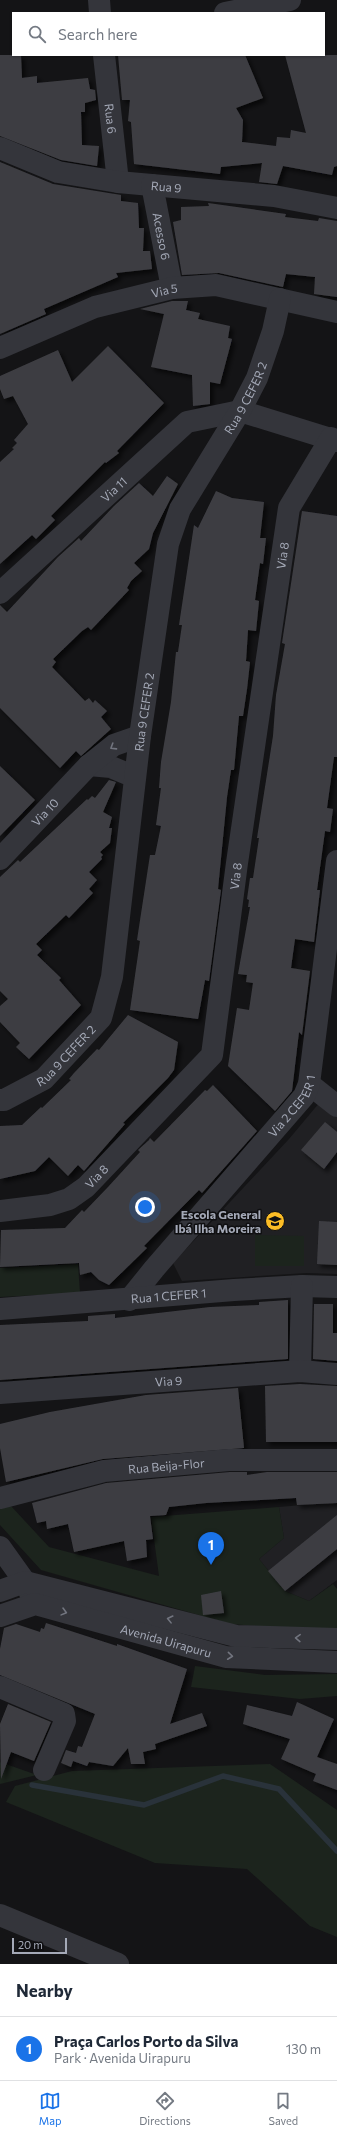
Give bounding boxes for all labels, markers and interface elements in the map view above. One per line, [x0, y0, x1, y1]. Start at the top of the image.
search box [12, 12, 325, 56]
icon: search [26, 23, 48, 45]
text: Search here [58, 25, 137, 43]
street label: Rua 6 [102, 103, 120, 135]
street label: Rua 9 [150, 178, 182, 195]
street label: Acesso 6 [150, 211, 173, 261]
street label: Via 5 [150, 281, 178, 300]
street label: Rua 9 CEFER 2 [221, 359, 269, 436]
street label: Via 11 [98, 474, 130, 504]
street label: Via 8 [273, 541, 291, 570]
street label: Rua 9 CEFER 2 [131, 671, 156, 752]
one-way arrow [110, 742, 117, 749]
street label: Via 10 [28, 795, 61, 829]
street label: Via 8 [227, 862, 244, 890]
street label: Rua 9 CEFER 2 [34, 1022, 98, 1089]
street label: Via 2 CEFER 1 [265, 1074, 317, 1140]
street label: Via 8 [82, 1162, 111, 1191]
your location [135, 1197, 155, 1217]
place label: Escola General Ibá Ilha Moreira [175, 1207, 261, 1235]
school or university icon: Escola General Ibá Ilha Moreira [264, 1210, 286, 1232]
street label: Rua 1 CEFER 1 [130, 1285, 207, 1305]
street label: Via 9 [154, 1373, 183, 1389]
street label: Rua Beija-Flor [127, 1455, 205, 1476]
pin: 1 [198, 1532, 224, 1565]
one-way arrow [61, 1608, 67, 1616]
one-way arrow [167, 1615, 174, 1624]
street label: Avenida Uirapuru [119, 1621, 213, 1660]
one-way arrow [295, 1634, 301, 1642]
one-way arrow [227, 1652, 233, 1661]
scale bar [12, 1936, 67, 1955]
text: 20 m [18, 1938, 43, 1951]
text: Nearby [16, 1980, 73, 2001]
text: Praça Carlos Porto da Silva [54, 2032, 238, 2050]
text: 1 [26, 2041, 32, 2057]
text: 130 m [286, 2041, 321, 2057]
text: Park · Avenida Uirapuru [54, 2050, 191, 2066]
tab: Map [39, 2090, 62, 2127]
tab: Directions [139, 2090, 191, 2127]
tab: Saved [268, 2090, 298, 2127]

